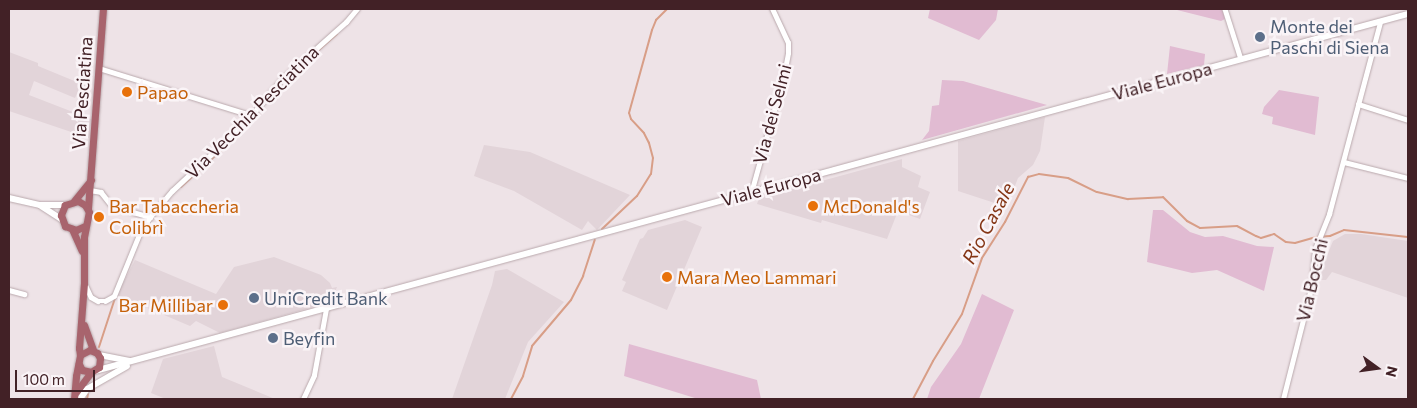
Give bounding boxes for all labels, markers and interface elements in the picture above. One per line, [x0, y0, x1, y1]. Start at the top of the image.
place label: Monte dei Paschi di Siena [1270, 16, 1389, 58]
marker: Monte dei Paschi di Siena [1254, 31, 1266, 43]
street label: Via Pesciatina [67, 36, 97, 150]
street label: Via Vecchia Pesciatina [181, 41, 323, 183]
street label: Viale Europa [1110, 57, 1214, 105]
street label: Via dei Selmi [748, 62, 796, 166]
place label: Papao [137, 81, 189, 103]
marker: Papao [121, 86, 133, 98]
street label: Viale Europa [719, 163, 823, 211]
water label: Rio Casale [957, 178, 1019, 268]
place label: McDonald's [823, 195, 920, 217]
place label: Bar Tabaccheria Colibrì [109, 196, 239, 238]
marker: McDonald's [807, 200, 819, 212]
marker: Bar Tabaccheria Colibrì [93, 211, 105, 223]
street label: Via Bocchi [1292, 236, 1332, 324]
place label: Mara Meo Lammari [677, 266, 837, 288]
marker: Mara Meo Lammari [661, 271, 673, 283]
place label: UniCredit Bank [264, 287, 388, 309]
marker: UniCredit Bank [248, 292, 260, 304]
place label: Bar Millibar [118, 294, 213, 316]
marker: Bar Millibar [217, 299, 229, 311]
place label: Beyfin [283, 327, 335, 349]
marker: Beyfin [267, 332, 279, 344]
north arrow [1352, 343, 1402, 393]
scale bar [18, 360, 98, 392]
text: N [1383, 365, 1402, 379]
text: 100 m [23, 370, 65, 388]

